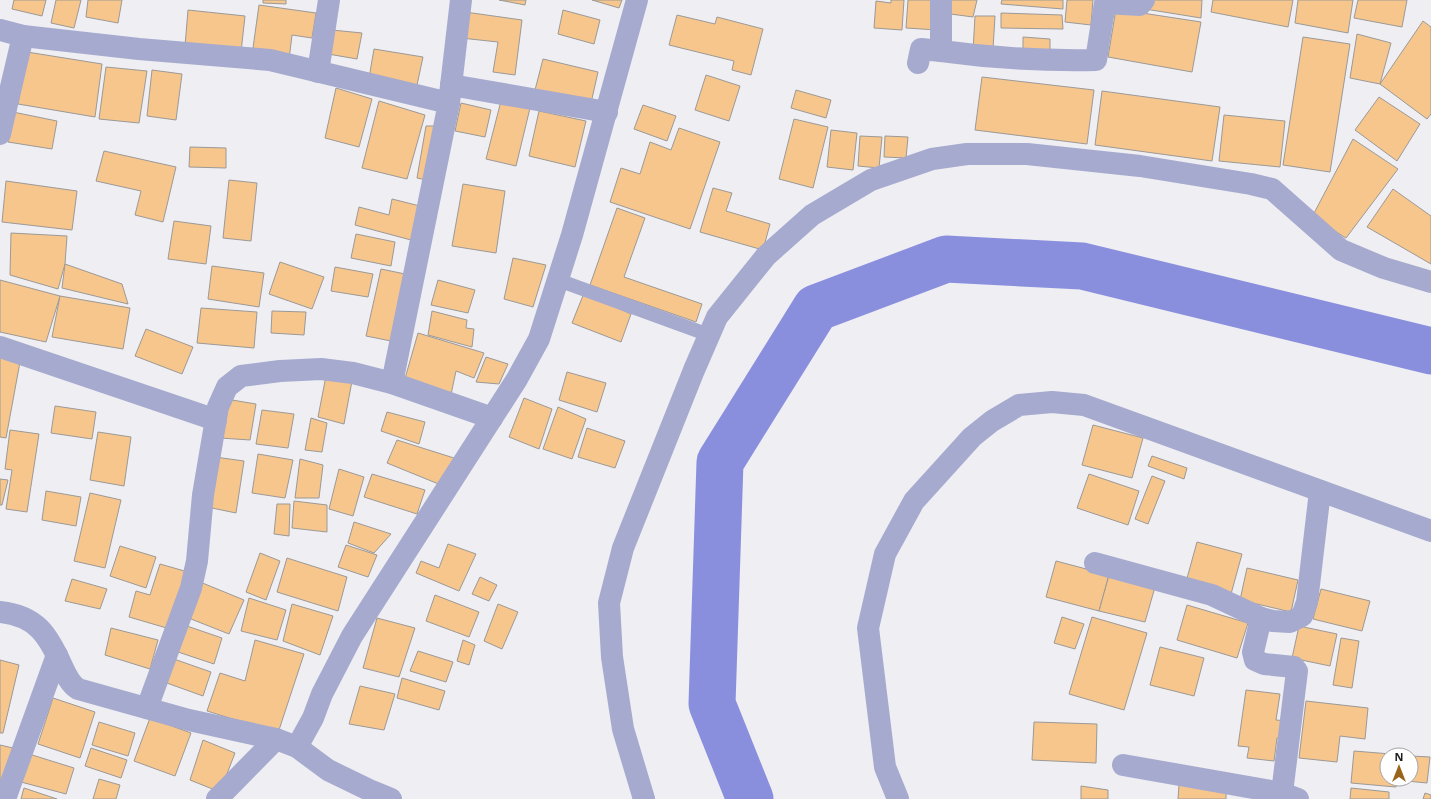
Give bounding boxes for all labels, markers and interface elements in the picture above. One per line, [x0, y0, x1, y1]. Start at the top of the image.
north arrow [1379, 747, 1419, 787]
text: N [1395, 749, 1403, 764]

